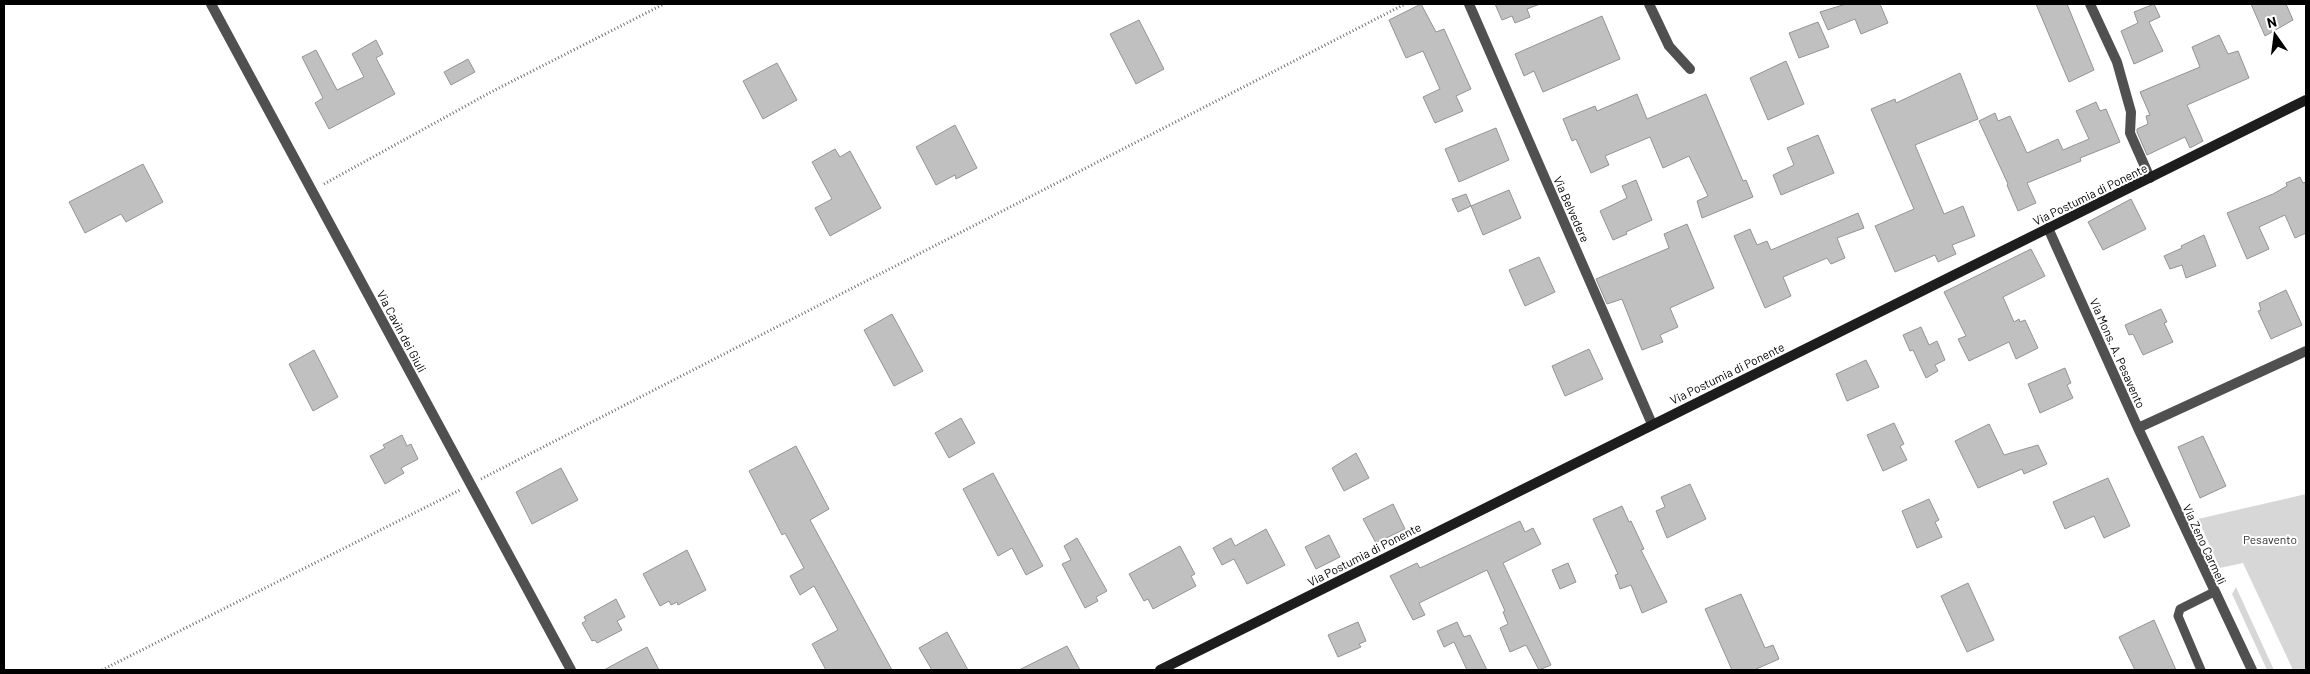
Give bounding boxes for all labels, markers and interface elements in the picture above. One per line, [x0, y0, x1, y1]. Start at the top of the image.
north arrow [2250, 10, 2300, 60]
text: N [2265, 13, 2278, 31]
street label: Via Postumia di Ponente [2031, 160, 2149, 228]
street label: Via Belvedere [1551, 174, 1593, 244]
street label: Via Cavin dei Giuli [375, 288, 429, 374]
street label: Via Mons. A. Pesavento [2087, 296, 2149, 410]
street label: Via Postumia di Ponente [1668, 339, 1786, 407]
street label: Via Zeno Carmeli [2180, 502, 2230, 586]
street label: Via Postumia di Ponente [1305, 519, 1423, 589]
park label: Pesavento [2243, 532, 2297, 546]

